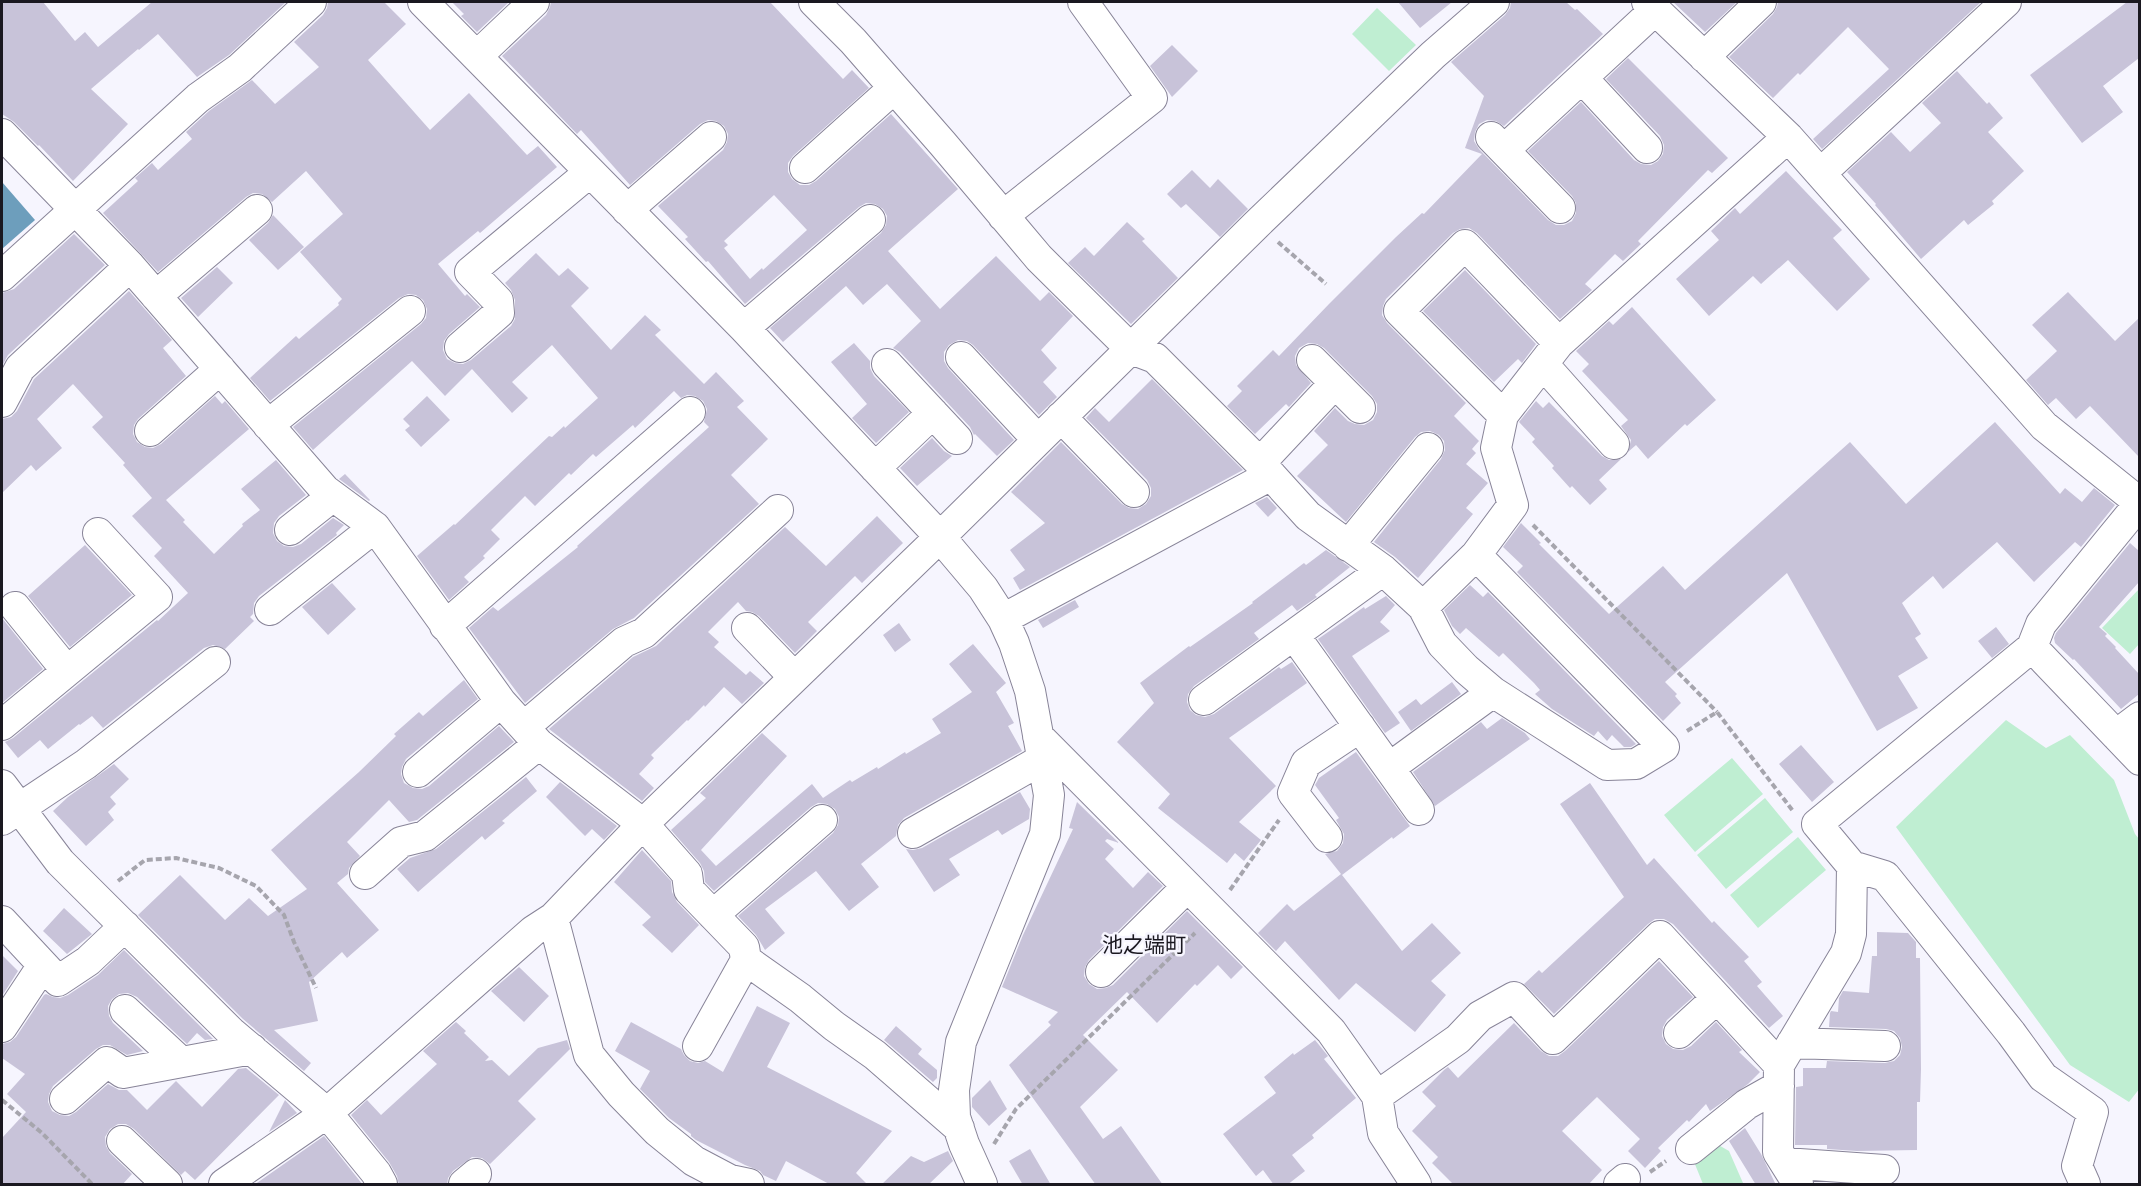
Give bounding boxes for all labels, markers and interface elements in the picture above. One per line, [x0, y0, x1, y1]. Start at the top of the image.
district label: 池之端町 [1102, 932, 1186, 957]

